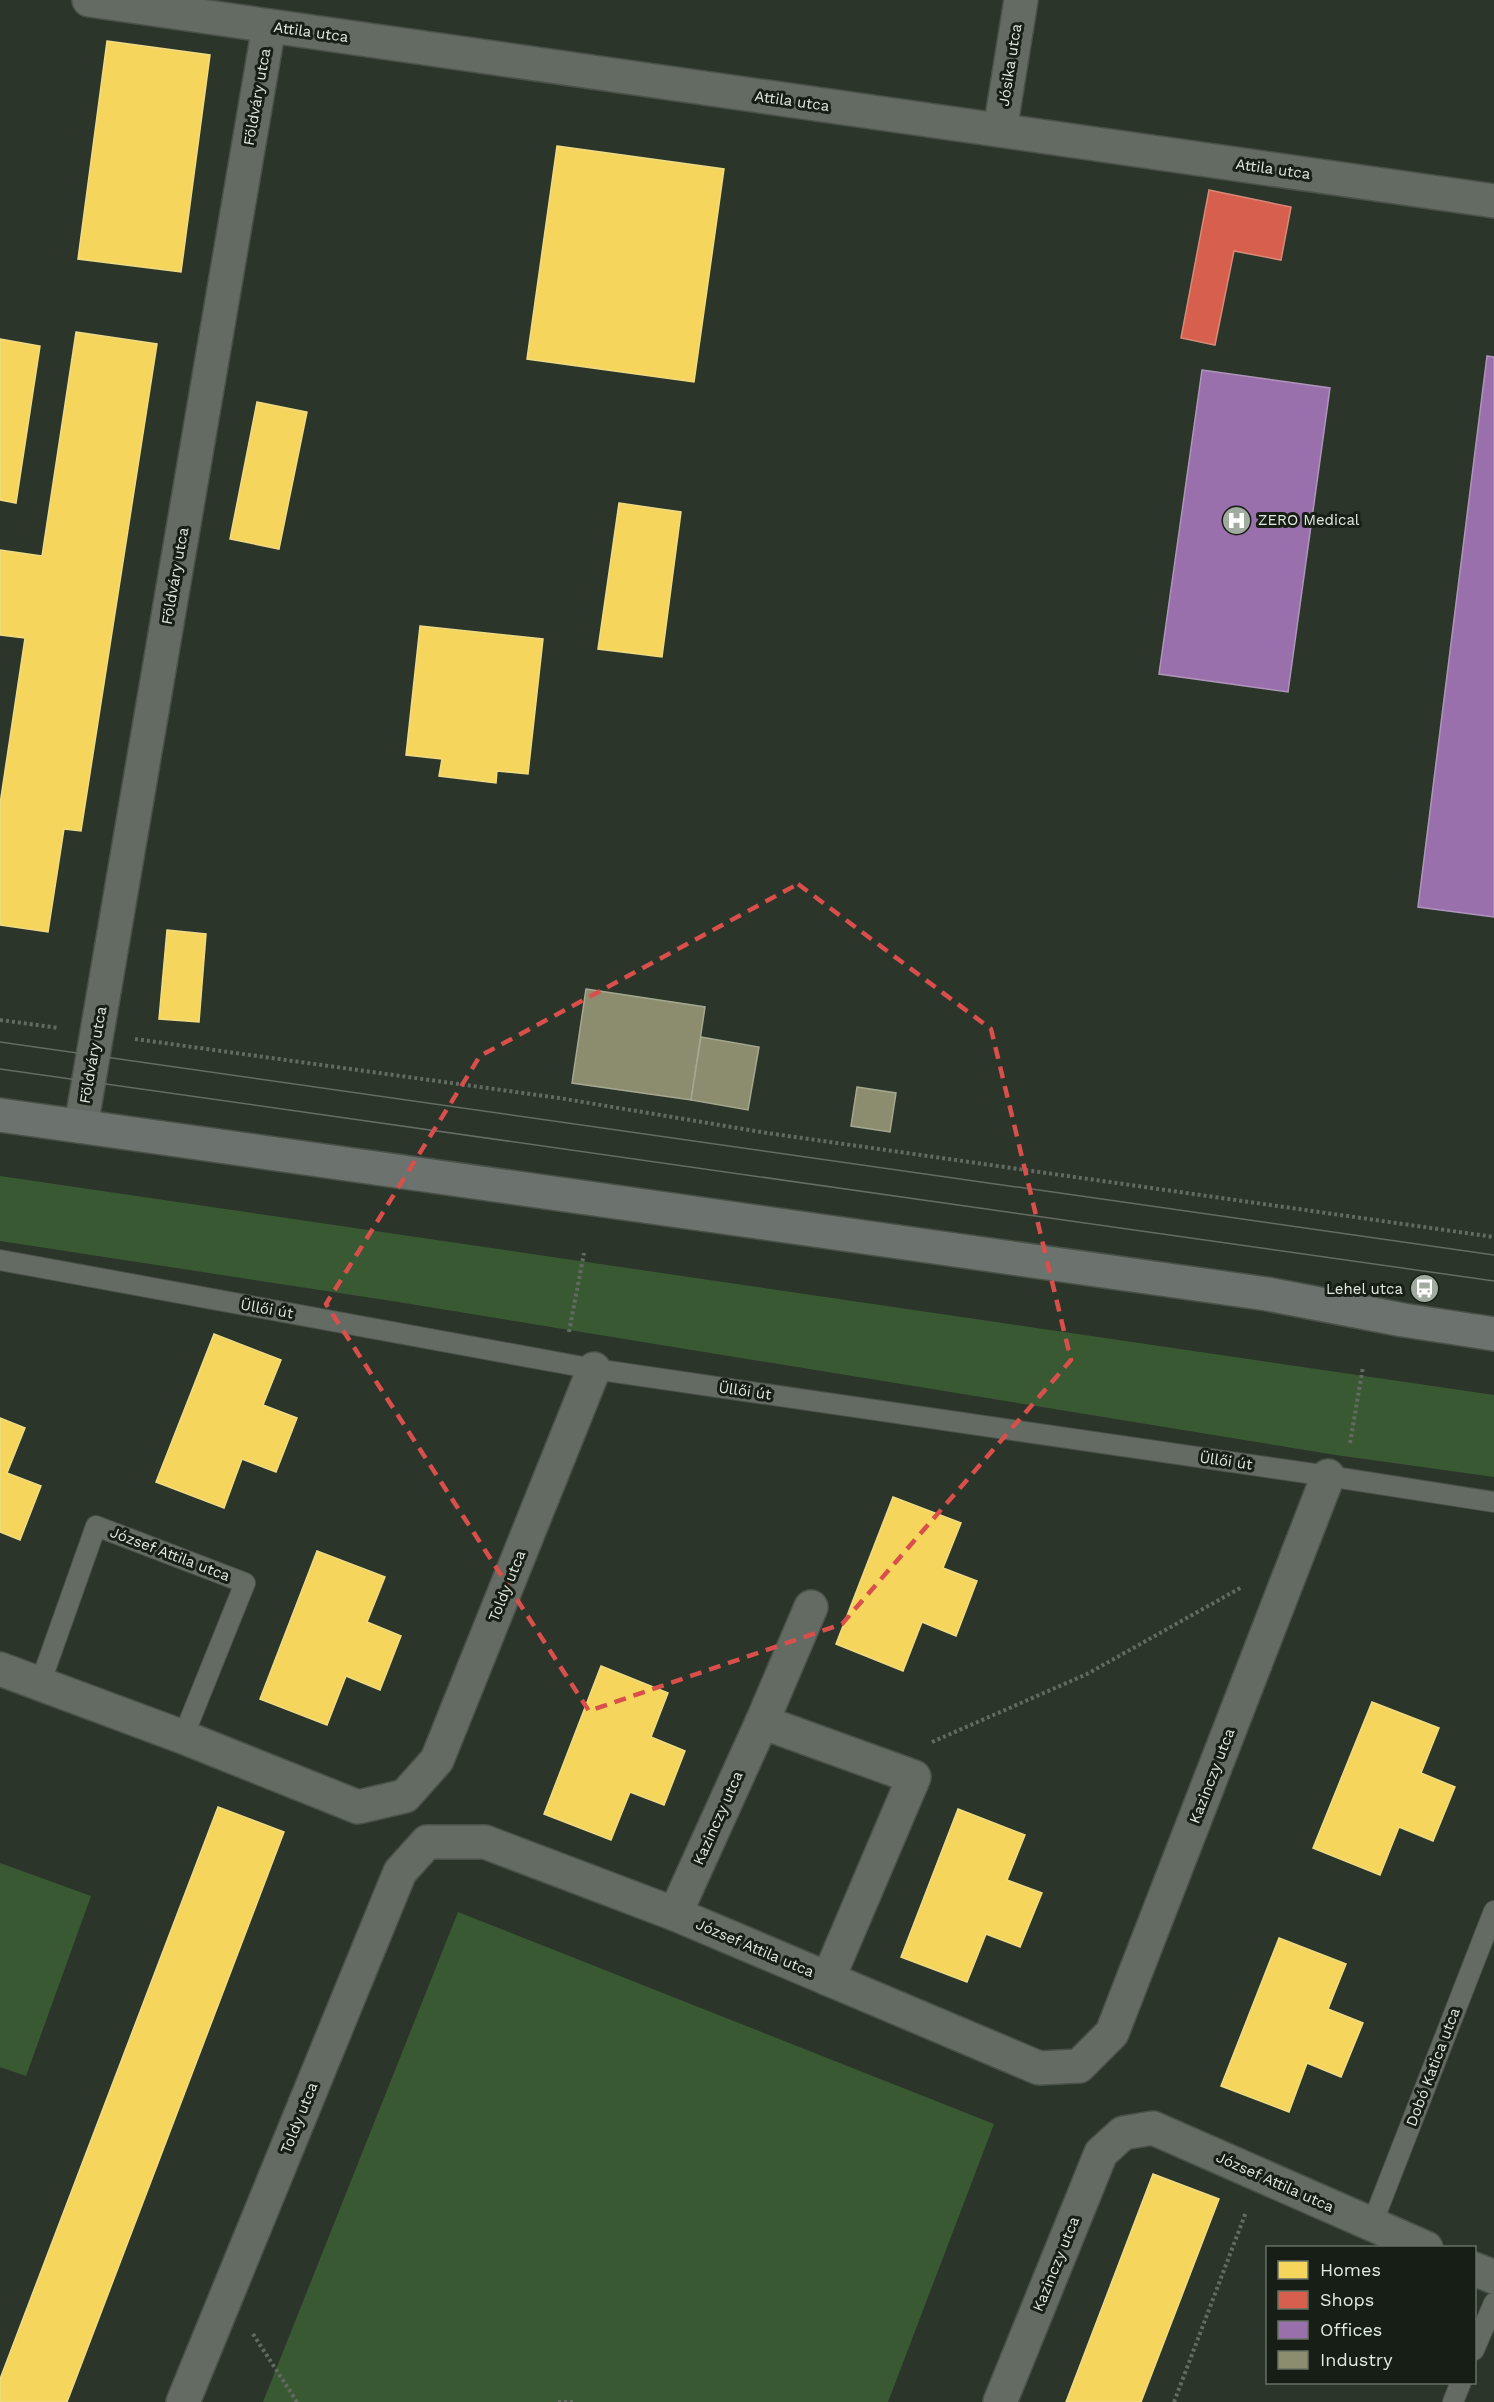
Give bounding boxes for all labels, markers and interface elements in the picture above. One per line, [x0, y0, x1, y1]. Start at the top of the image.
street label: Attila utca [272, 18, 350, 46]
street label: Jósika utca [995, 22, 1025, 108]
street label: Földváry utca [240, 46, 274, 147]
street label: Attila utca [753, 87, 831, 115]
street label: Attila utca [1234, 155, 1312, 183]
hospital icon: ZERO Medical [1221, 504, 1253, 536]
place label: ZERO Medical [1258, 511, 1360, 529]
street label: Földváry utca [158, 525, 192, 626]
street label: Földváry utca [76, 1004, 110, 1105]
bus stop icon: Lehel utca [1408, 1273, 1440, 1305]
place label: Lehel utca [1326, 1280, 1404, 1298]
street label: Üllői út [239, 1296, 296, 1323]
street label: Üllői út [717, 1378, 773, 1404]
street label: Üllői út [1198, 1448, 1254, 1474]
street label: József Attila utca [108, 1523, 233, 1585]
street label: Toldy utca [485, 1547, 530, 1624]
street label: Kazinczy utca [1186, 1725, 1239, 1826]
street label: Kazinczy utca [689, 1768, 747, 1868]
street label: József Attila utca [693, 1915, 817, 1981]
street label: Dobó Katica utca [1402, 2005, 1464, 2129]
street label: Toldy utca [277, 2079, 322, 2156]
street label: József Attila utca [1213, 2148, 1337, 2216]
street label: Kazinczy utca [1029, 2213, 1083, 2314]
legend [1266, 2246, 1476, 2384]
text: Homes [1320, 2259, 1381, 2280]
text: Shops [1320, 2289, 1374, 2310]
text: Offices [1320, 2319, 1382, 2340]
text: Industry [1320, 2349, 1393, 2370]

